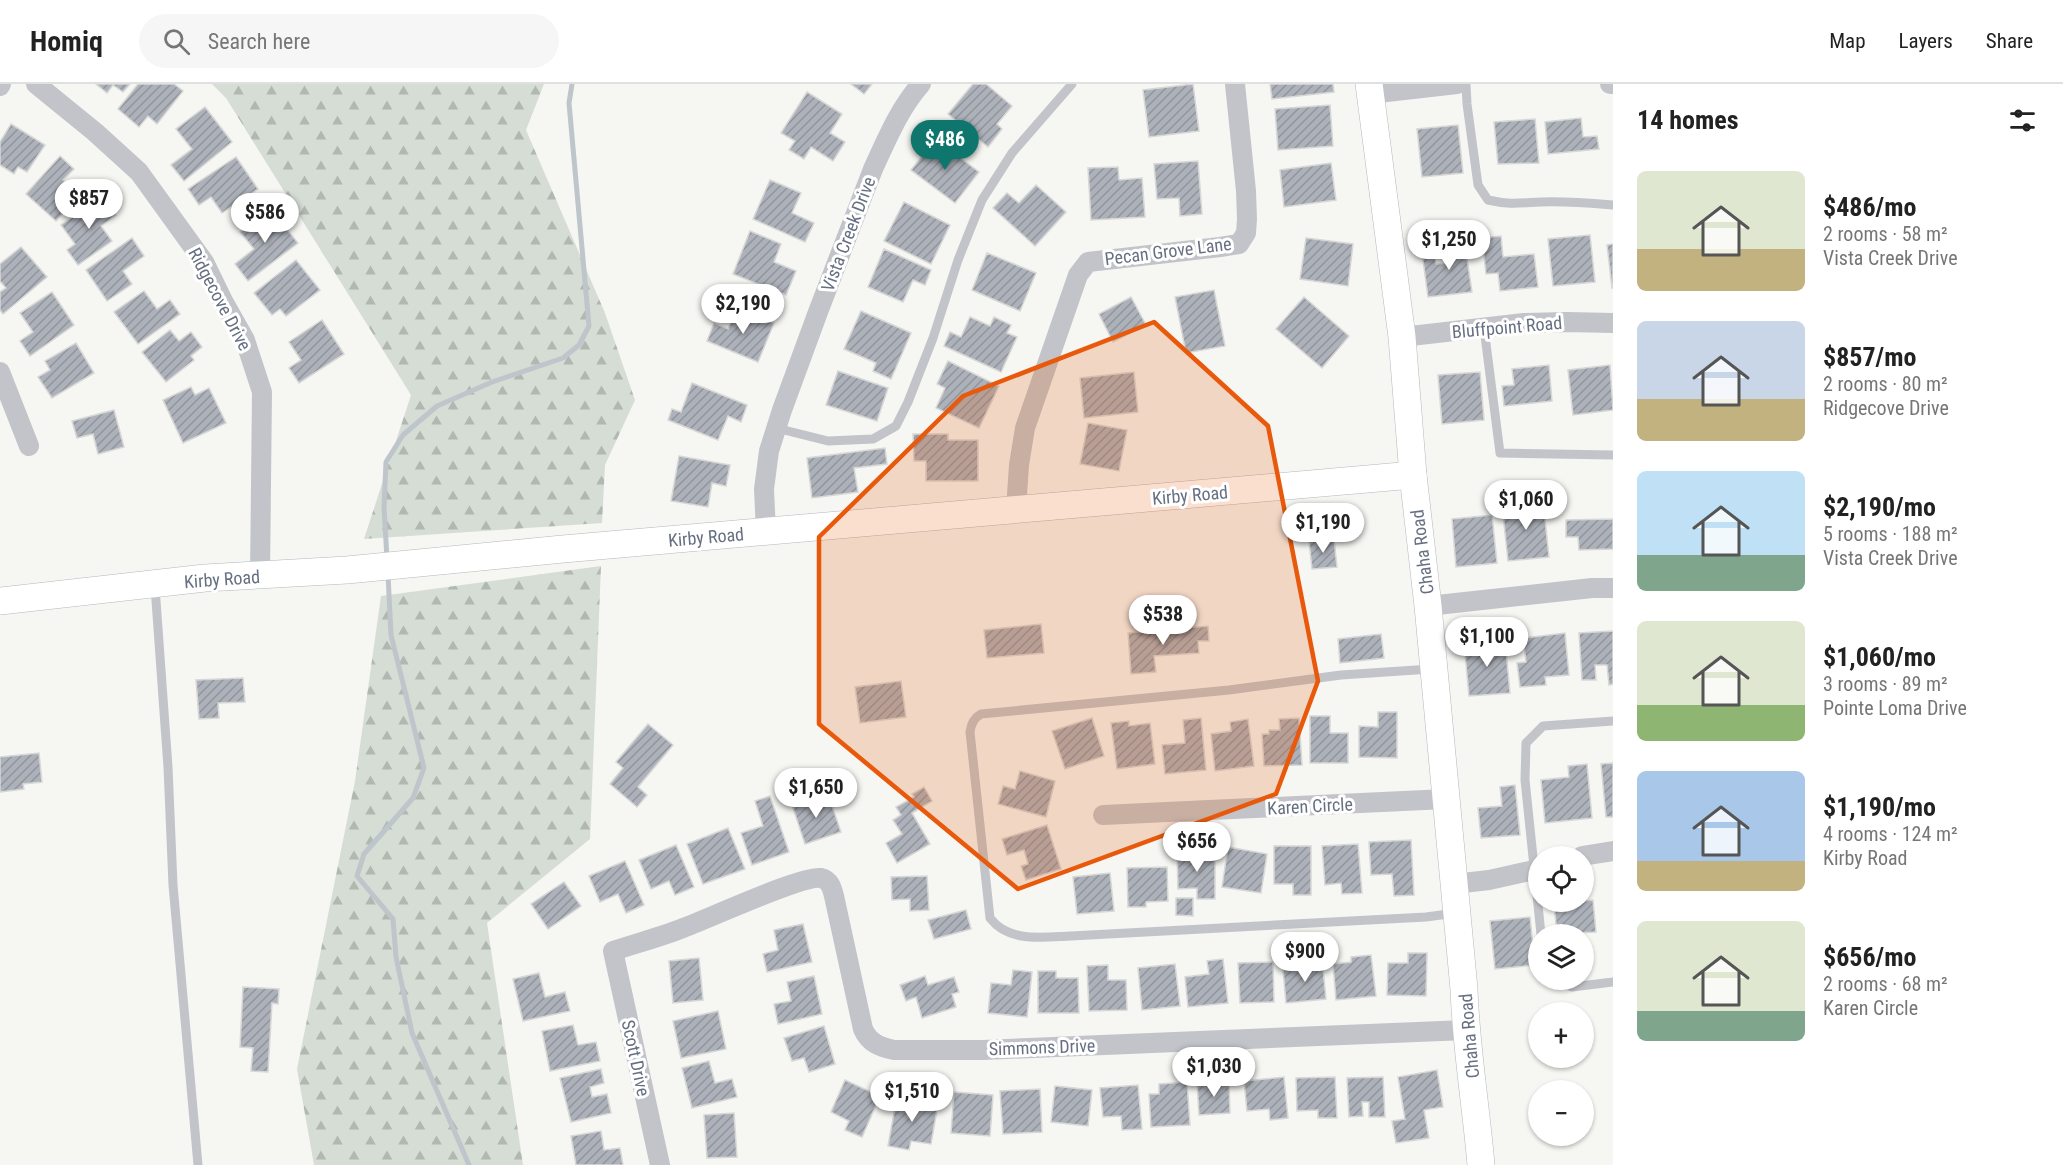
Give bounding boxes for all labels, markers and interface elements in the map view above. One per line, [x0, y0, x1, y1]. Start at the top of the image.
search box [139, 14, 559, 68]
text: Homiq [30, 25, 103, 58]
icon: search [160, 25, 193, 58]
text: Search here [208, 29, 310, 54]
text: Map [1829, 29, 1866, 53]
text: Layers [1899, 29, 1953, 53]
text: Share [1986, 29, 2033, 53]
icon: filters [2006, 104, 2039, 137]
text: 14 homes [1637, 105, 1739, 135]
pin: $486 [909, 120, 981, 171]
text: $486 [925, 127, 965, 151]
street label: Vista Creek Drive [817, 174, 879, 294]
pin: $857 [53, 179, 125, 230]
text: $857 [69, 186, 109, 210]
text: $486/mo [1823, 192, 1916, 222]
pin: $586 [229, 193, 301, 244]
icon: home [1685, 195, 1757, 267]
text: $586 [245, 200, 285, 224]
pin: $1,250 [1400, 220, 1498, 271]
text: 2 rooms · 58 m² [1823, 222, 1948, 246]
text: $1,250 [1421, 227, 1477, 251]
street label: Pecan Grove Lane [1103, 233, 1233, 269]
street label: Ridgecove Drive [184, 244, 256, 354]
text: Vista Creek Drive [1823, 246, 1958, 270]
pin: $2,190 [694, 284, 792, 335]
text: $2,190 [715, 291, 771, 315]
street label: Bluffpoint Road [1451, 312, 1563, 342]
text: $857/mo [1823, 342, 1916, 372]
icon: home [1685, 345, 1757, 417]
text: 2 rooms · 80 m² [1823, 372, 1948, 396]
text: Ridgecove Drive [1823, 396, 1949, 420]
pin: $1,060 [1477, 480, 1575, 531]
street label: Kirby Road [1151, 481, 1229, 509]
text: $1,060 [1498, 487, 1554, 511]
text: $2,190/mo [1823, 492, 1936, 522]
icon: home [1685, 495, 1757, 567]
pin: $1,190 [1274, 503, 1372, 554]
street label: Chaha Road [1406, 508, 1438, 596]
text: $1,190 [1295, 510, 1351, 534]
text: 5 rooms · 188 m² [1823, 522, 1958, 546]
street label: Kirby Road [667, 523, 745, 551]
text: Vista Creek Drive [1823, 546, 1958, 570]
street label: Kirby Road [183, 566, 261, 592]
pin: $538 [1127, 595, 1199, 646]
text: $538 [1143, 602, 1183, 626]
pin: $1,100 [1438, 617, 1536, 668]
text: $1,100 [1459, 624, 1515, 648]
text: $1,060/mo [1823, 642, 1936, 672]
icon: home [1685, 645, 1757, 717]
text: 3 rooms · 89 m² [1823, 672, 1948, 696]
text: Pointe Loma Drive [1823, 696, 1967, 720]
pin: $1,650 [767, 768, 865, 819]
text: $1,650 [788, 775, 844, 799]
text: $1,190/mo [1823, 792, 1936, 822]
street label: Karen Circle [1267, 793, 1353, 819]
icon: home [1685, 795, 1757, 867]
pin: $656 [1161, 822, 1233, 873]
text: 4 rooms · 124 m² [1823, 822, 1958, 846]
text: $656 [1177, 829, 1217, 853]
map controls [1528, 846, 1594, 1146]
button: locate [1528, 846, 1594, 912]
text: Kirby Road [1823, 846, 1907, 870]
button: layers [1528, 924, 1594, 990]
pin: $900 [1269, 932, 1341, 983]
text: $900 [1285, 939, 1325, 963]
text: $656/mo [1823, 942, 1916, 972]
icon: home [1685, 945, 1757, 1017]
text: 2 rooms · 68 m² [1823, 972, 1948, 996]
street label: Chaha Road [1455, 993, 1483, 1079]
text: Karen Circle [1823, 996, 1918, 1020]
button: + [1528, 1002, 1594, 1068]
street label: Scott Drive [618, 1018, 654, 1098]
street label: Simmons Drive [988, 1035, 1096, 1059]
pin: $1,030 [1165, 1047, 1263, 1098]
text: $1,030 [1186, 1054, 1242, 1078]
pin: $1,510 [863, 1072, 961, 1123]
text: $1,510 [884, 1079, 940, 1103]
button: − [1528, 1080, 1594, 1146]

